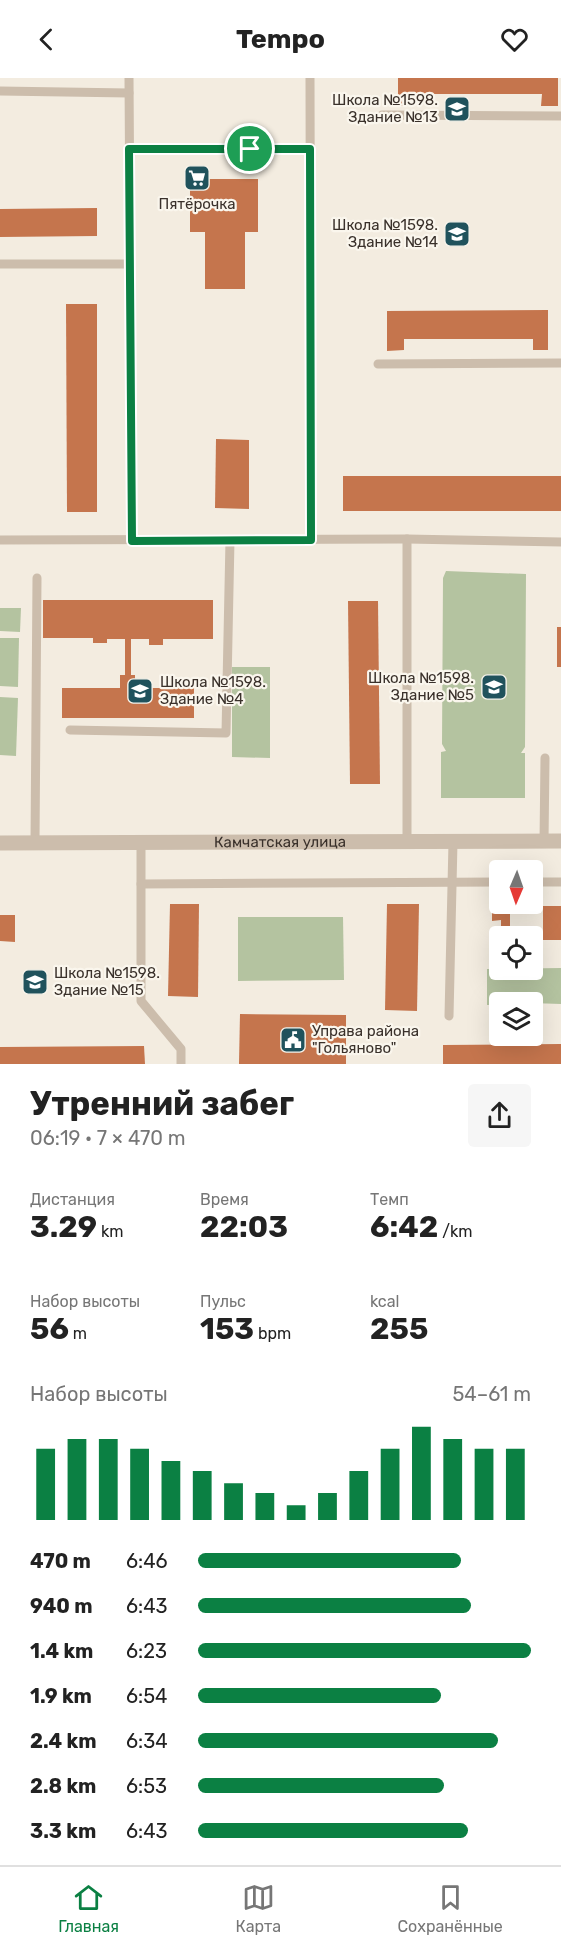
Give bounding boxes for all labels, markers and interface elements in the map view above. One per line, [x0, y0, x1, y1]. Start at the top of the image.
icon: back [30, 23, 63, 56]
text: Tempo [236, 23, 325, 55]
icon: heart [498, 23, 531, 56]
place label: Школа №1598. Здание №13 [332, 91, 438, 126]
school or university icon: Школа №1598. Здание №13 [442, 94, 472, 124]
pin [224, 123, 275, 174]
icon: arrive [233, 132, 266, 165]
supermarket icon: Пятёрочка [182, 163, 212, 193]
place label: Пятёрочка [158, 195, 236, 213]
place label: Школа №1598. Здание №14 [332, 216, 438, 251]
school or university icon: Школа №1598. Здание №14 [442, 219, 472, 249]
place label: Школа №1598. Здание №5 [368, 669, 474, 704]
school or university icon: Школа №1598. Здание №5 [479, 672, 509, 702]
place label: Школа №1598. Здание №4 [160, 673, 266, 708]
school or university icon: Школа №1598. Здание №4 [125, 676, 155, 706]
street label: Камчатская улица [214, 833, 346, 851]
north arrow [489, 860, 543, 914]
map controls [489, 860, 543, 1046]
button: locate [489, 926, 543, 980]
place label: Школа №1598. Здание №15 [54, 964, 160, 999]
school or university icon: Школа №1598. Здание №15 [20, 967, 50, 997]
button: layers [489, 992, 543, 1046]
place label: Управа района "Гольяново" [312, 1022, 419, 1057]
public building icon: Управа района "Гольяново" [278, 1025, 308, 1055]
text: Утренний забег [30, 1084, 294, 1123]
button: share [468, 1084, 531, 1147]
text: 06:19 · 7 × 470 m [30, 1126, 186, 1150]
text: Дистанция [30, 1190, 115, 1209]
text: Время [200, 1190, 249, 1209]
text: Темп [370, 1190, 409, 1209]
text: 3.29 [30, 1209, 97, 1245]
text: 22:03 [200, 1209, 288, 1245]
text: 6:42 [370, 1209, 438, 1245]
text: km [97, 1222, 123, 1241]
text: /km [438, 1222, 472, 1241]
text: Набор высоты [30, 1292, 140, 1311]
text: Пульс [200, 1292, 246, 1311]
text: kcal [370, 1292, 399, 1311]
text: 56 [30, 1311, 69, 1347]
text: 153 [200, 1311, 254, 1347]
text: 255 [370, 1311, 428, 1347]
text: m [69, 1324, 87, 1343]
text: bpm [254, 1324, 291, 1343]
text: Набор высоты [30, 1382, 168, 1406]
text: 54–61 m [452, 1382, 531, 1406]
text: 470 m [30, 1549, 91, 1573]
text: 6:46 [126, 1549, 168, 1573]
text: 940 m [30, 1594, 93, 1618]
text: 6:43 [126, 1594, 168, 1618]
text: 1.4 km [30, 1639, 93, 1663]
text: 6:23 [126, 1639, 167, 1663]
text: 1.9 km [30, 1684, 92, 1708]
text: 6:54 [126, 1684, 167, 1708]
text: 2.4 km [30, 1729, 96, 1753]
text: 6:34 [126, 1729, 168, 1753]
text: 2.8 km [30, 1774, 96, 1798]
text: 6:53 [126, 1774, 167, 1798]
text: 3.3 km [30, 1819, 96, 1843]
text: 6:43 [126, 1819, 168, 1843]
tab: Главная [58, 1881, 119, 1936]
tab: Карта [235, 1881, 281, 1936]
tab: Сохранённые [397, 1881, 503, 1936]

